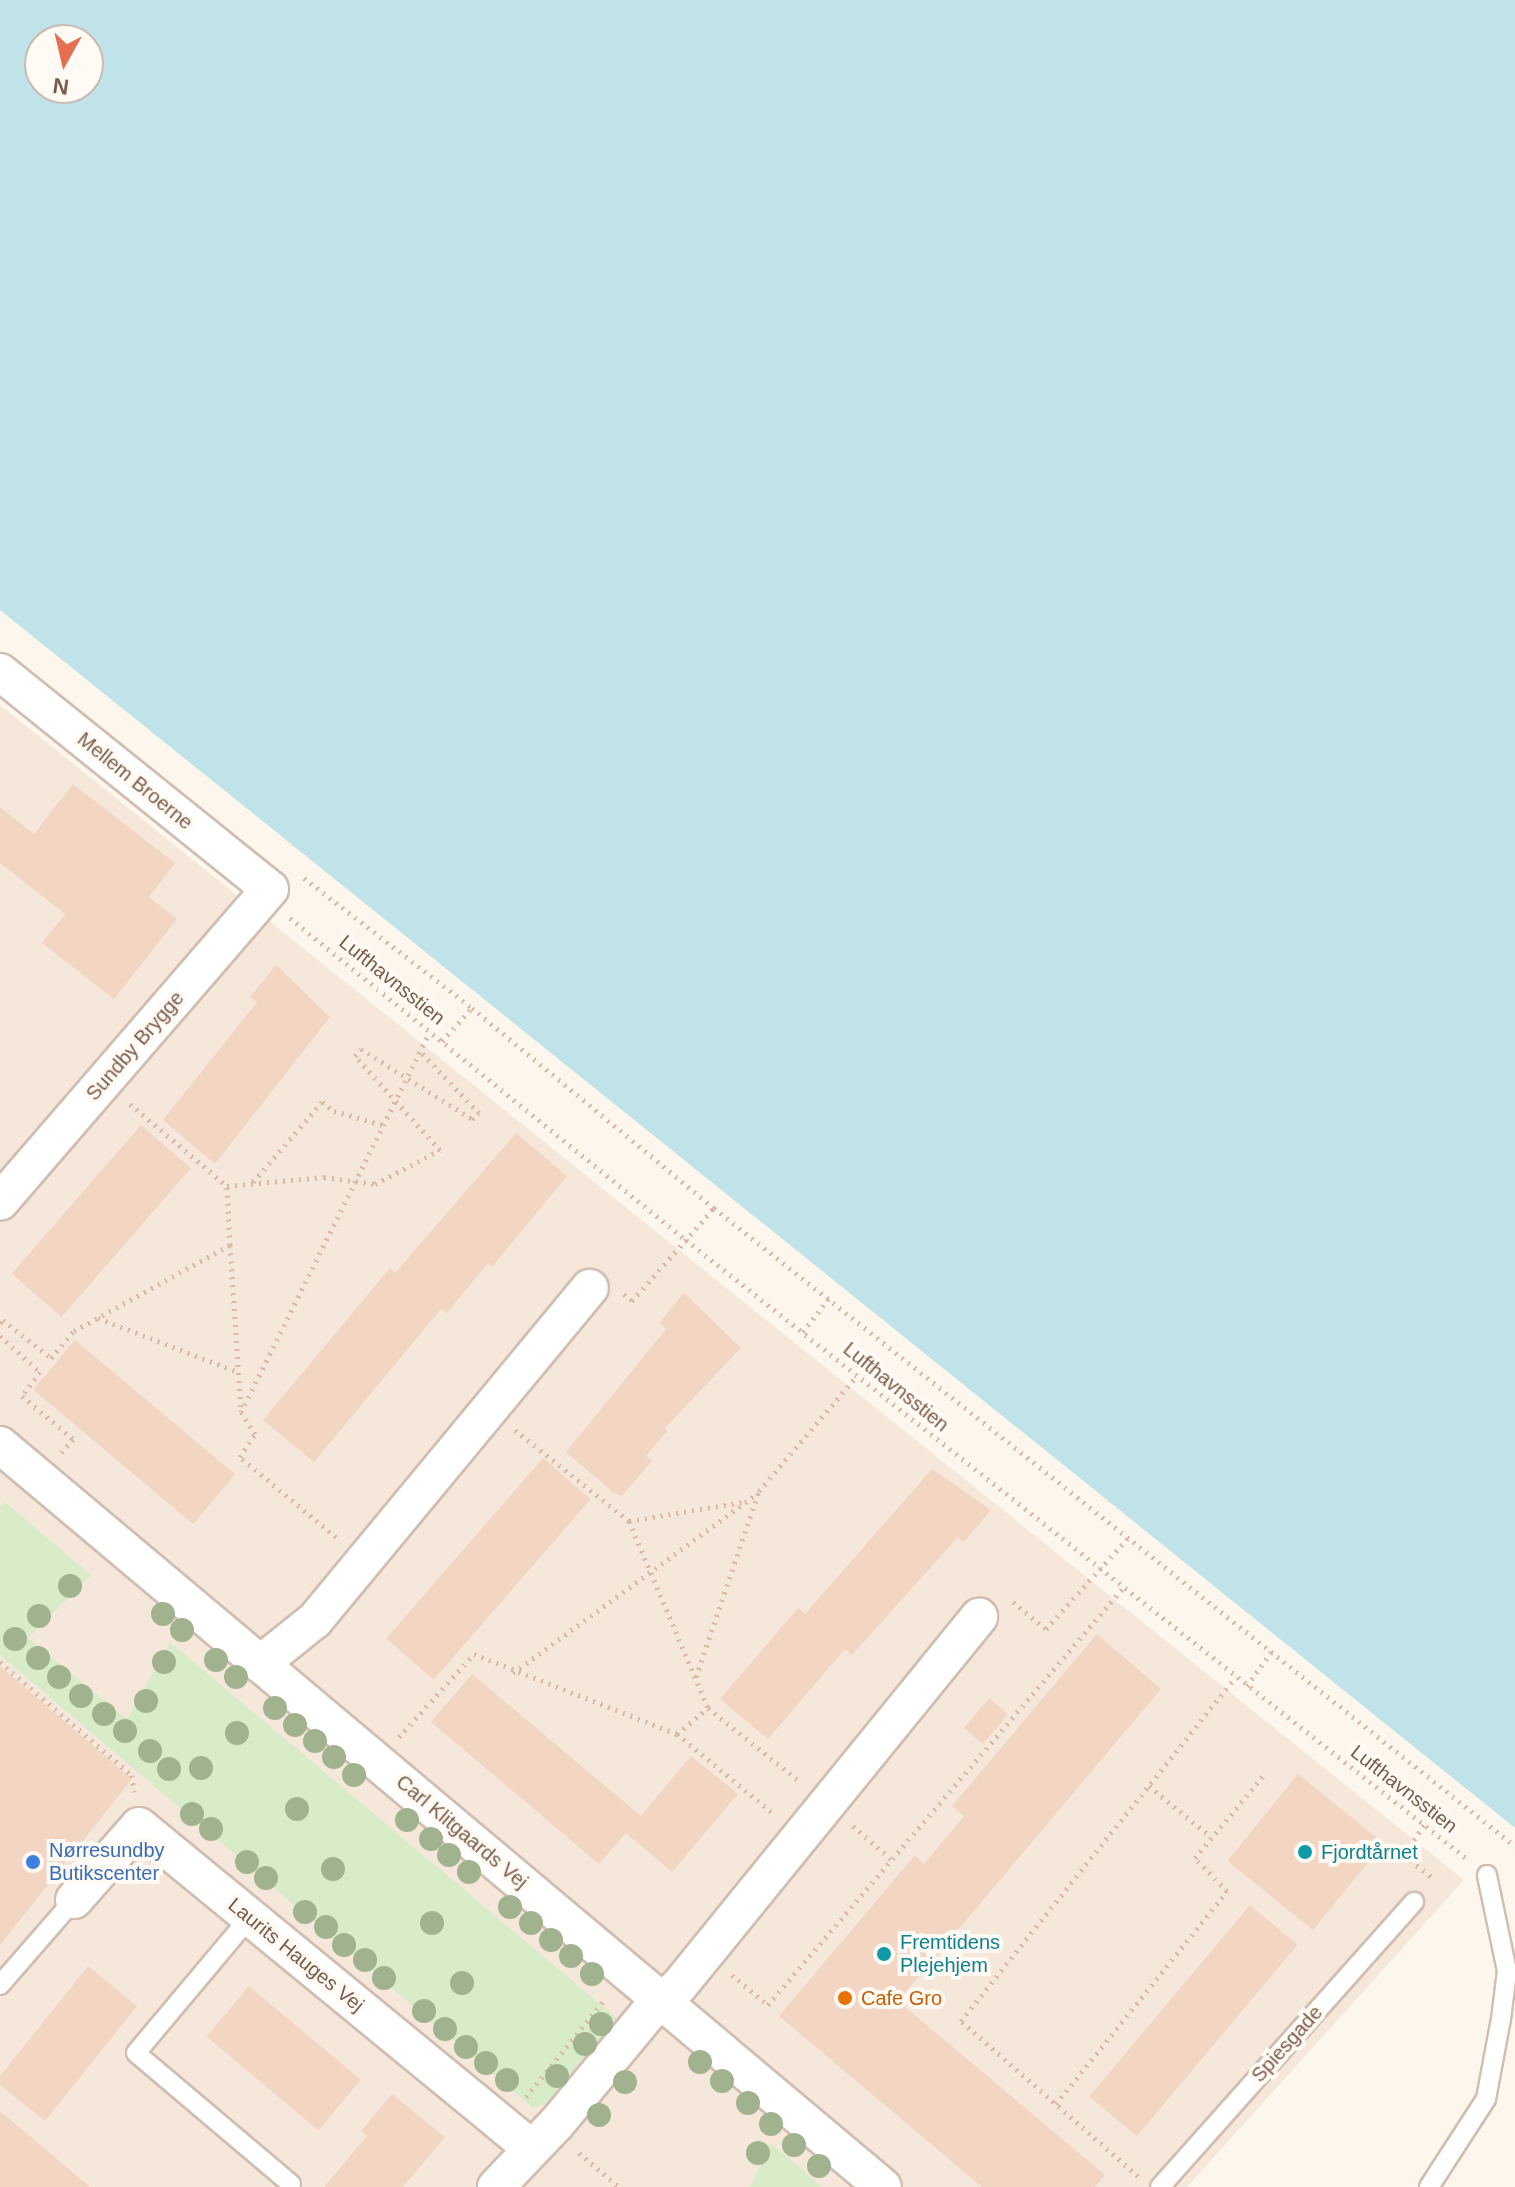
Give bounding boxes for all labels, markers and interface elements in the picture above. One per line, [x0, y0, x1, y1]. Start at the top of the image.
north arrow [24, 24, 104, 104]
text: N [51, 73, 70, 100]
street label: Mellem Broerne [73, 727, 197, 835]
street label: Lufthavnsstien [334, 930, 450, 1030]
street label: Sundby Brygge [81, 987, 189, 1105]
street label: Lufthavnsstien [838, 1337, 954, 1437]
street label: Lufthavnsstien [1346, 1740, 1462, 1838]
street label: Carl Klitgaards Vej [391, 1770, 533, 1894]
place label: Nørresundby Butikscenter [49, 1838, 165, 1885]
place label: Fjordtårnet [1321, 1840, 1418, 1864]
marker: Fjordtårnet [1296, 1843, 1314, 1861]
marker: Nørresundby Butikscenter [24, 1853, 42, 1871]
street label: Laurits Hauges Vej [223, 1893, 369, 2017]
place label: Fremtidens Plejehjem [900, 1930, 1000, 1977]
marker: Fremtidens Plejehjem [875, 1945, 893, 1963]
place label: Cafe Gro [861, 1986, 942, 2010]
marker: Cafe Gro [836, 1989, 854, 2007]
street label: Spiesgade [1246, 2001, 1328, 2087]

